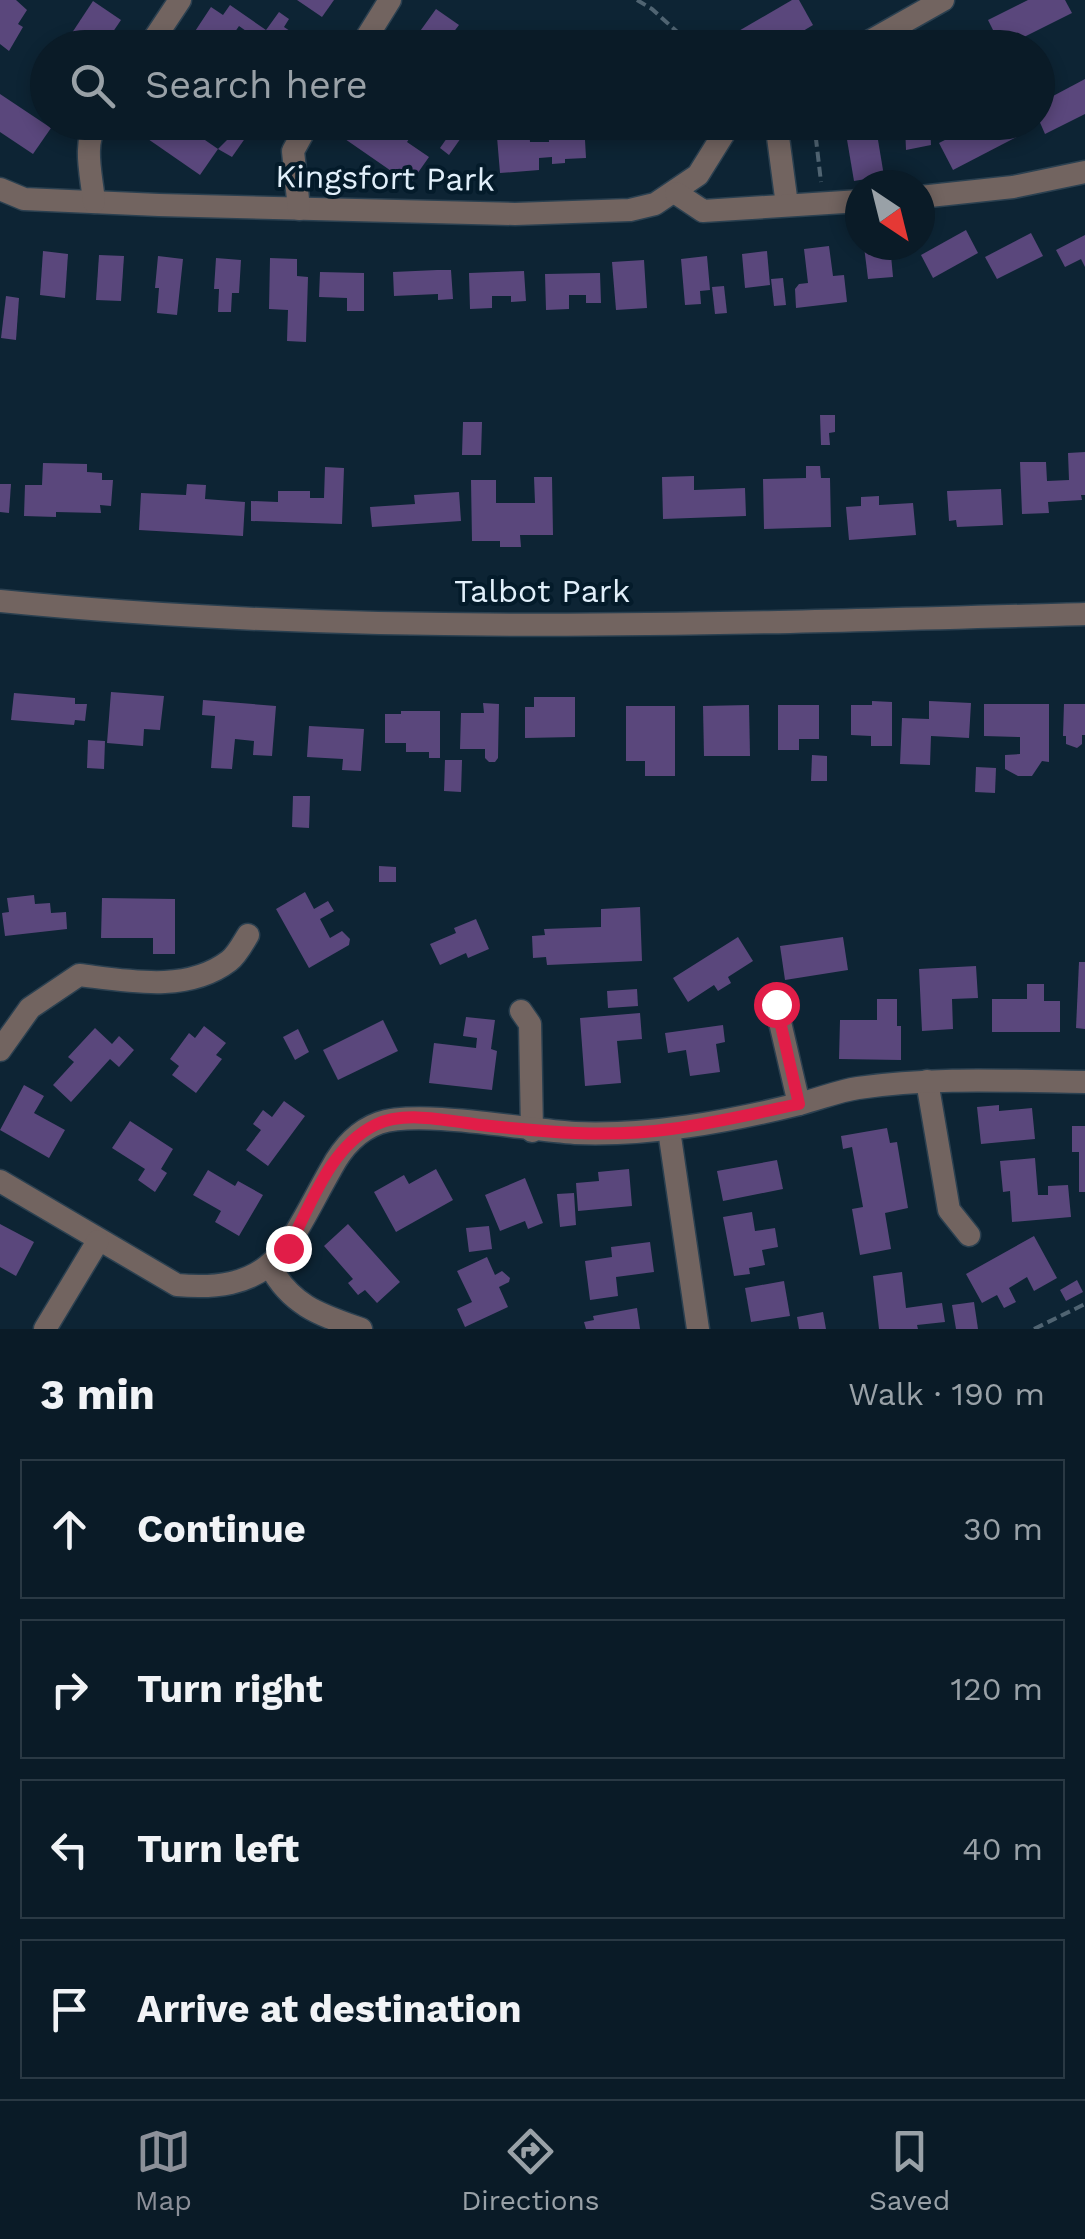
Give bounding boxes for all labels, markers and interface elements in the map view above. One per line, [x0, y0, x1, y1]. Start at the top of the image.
search box [30, 30, 1055, 140]
icon: search [65, 58, 120, 113]
text: Search here [145, 63, 368, 107]
street label: Kingsfort Park [275, 157, 495, 199]
north arrow [845, 170, 935, 260]
street label: Talbot Park [454, 572, 630, 610]
route start [754, 982, 800, 1028]
route end [266, 1226, 312, 1272]
text: 3 min [40, 1370, 155, 1419]
text: Walk · 190 m [848, 1375, 1045, 1413]
icon: ahead [42, 1502, 97, 1557]
text: Continue [137, 1507, 306, 1551]
text: 30 m [963, 1510, 1043, 1548]
icon: right [42, 1662, 97, 1717]
text: Turn right [137, 1667, 323, 1711]
text: 120 m [951, 1670, 1043, 1708]
icon: left [42, 1822, 97, 1877]
text: Turn left [137, 1827, 299, 1871]
text: 40 m [962, 1830, 1043, 1868]
icon: arrive [42, 1982, 97, 2037]
text: Arrive at destination [137, 1987, 522, 2031]
tab: Map [135, 2124, 192, 2217]
tab: Directions [461, 2124, 600, 2217]
tab: Saved [869, 2124, 950, 2217]

